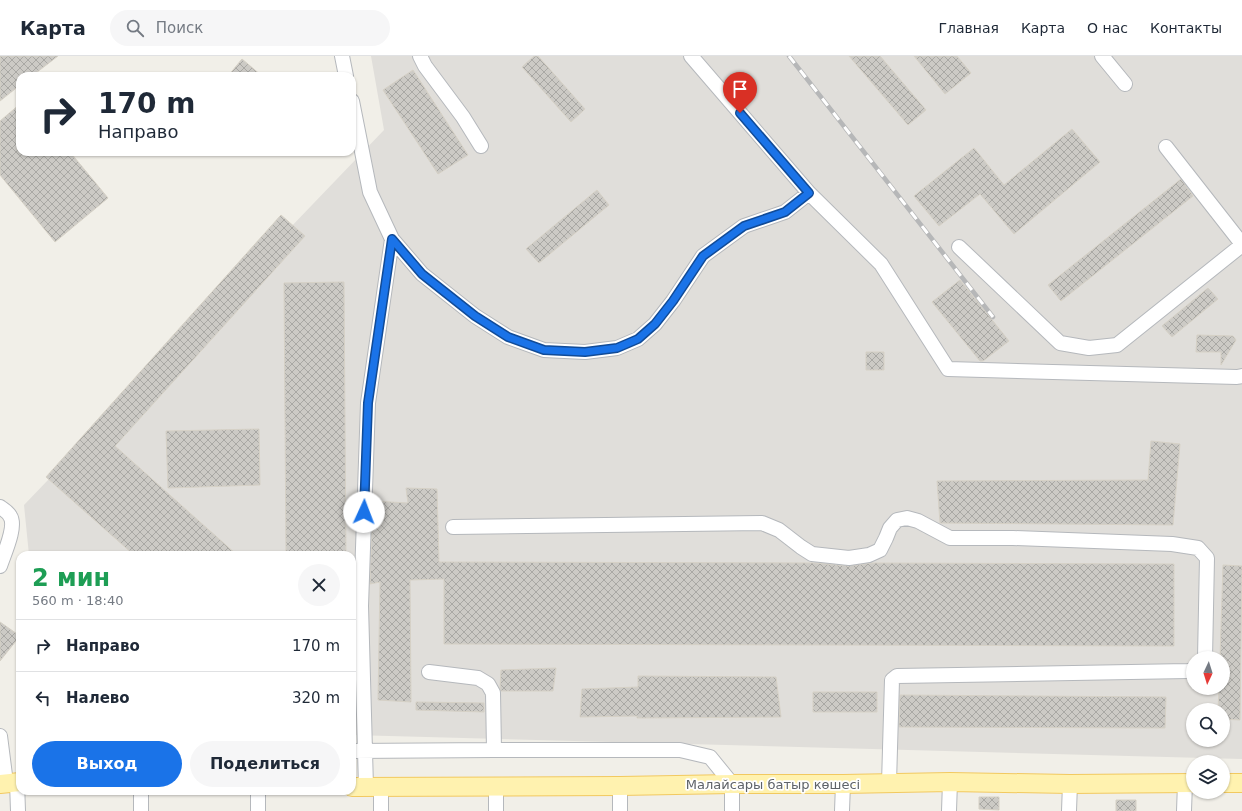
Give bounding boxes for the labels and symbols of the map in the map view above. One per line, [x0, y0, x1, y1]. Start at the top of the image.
pin [723, 72, 757, 113]
position arrow [343, 491, 385, 533]
north arrow [1186, 651, 1230, 695]
street label: Малайсары батыр көшесі [686, 777, 860, 792]

